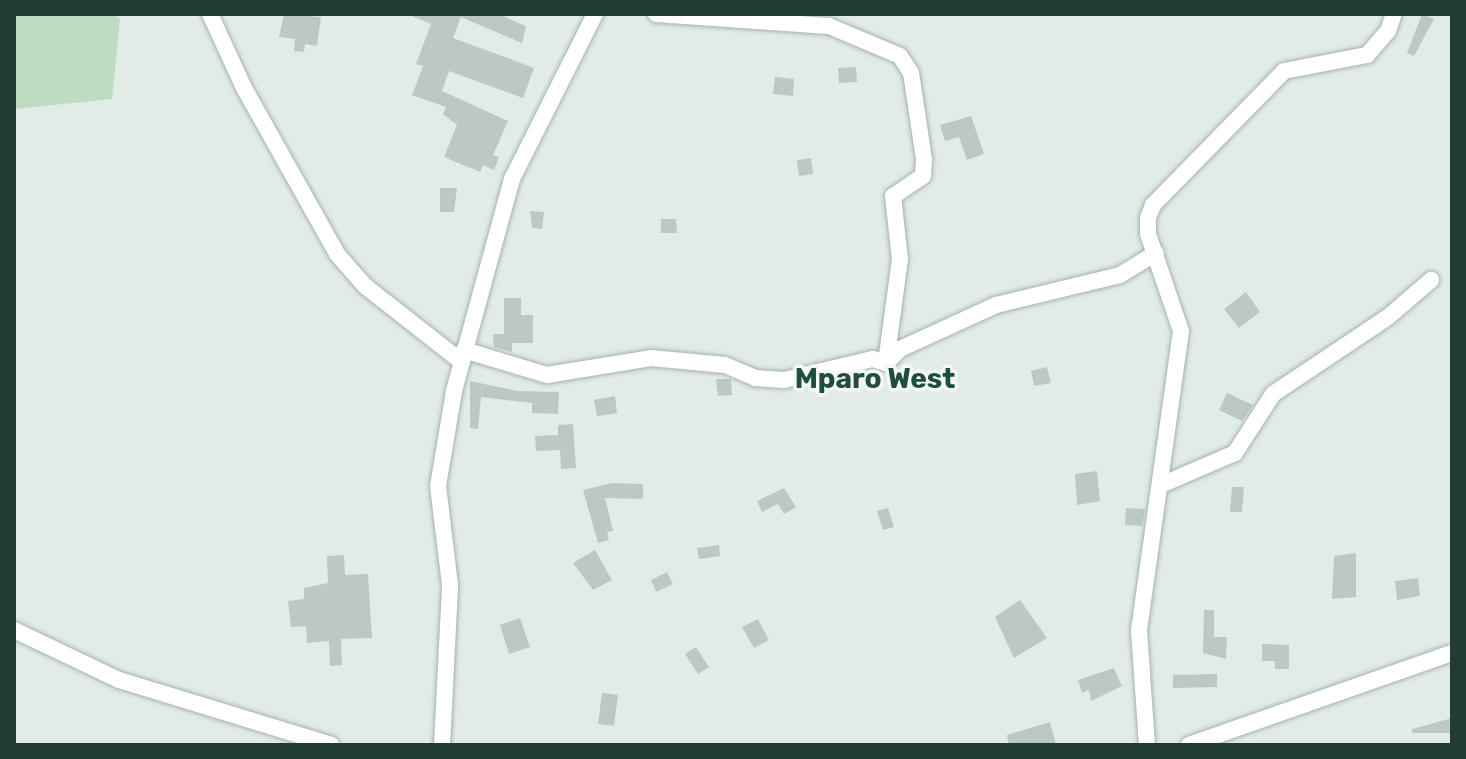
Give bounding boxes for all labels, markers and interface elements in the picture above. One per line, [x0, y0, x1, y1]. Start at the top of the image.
district label: Mparo West [795, 362, 955, 396]

